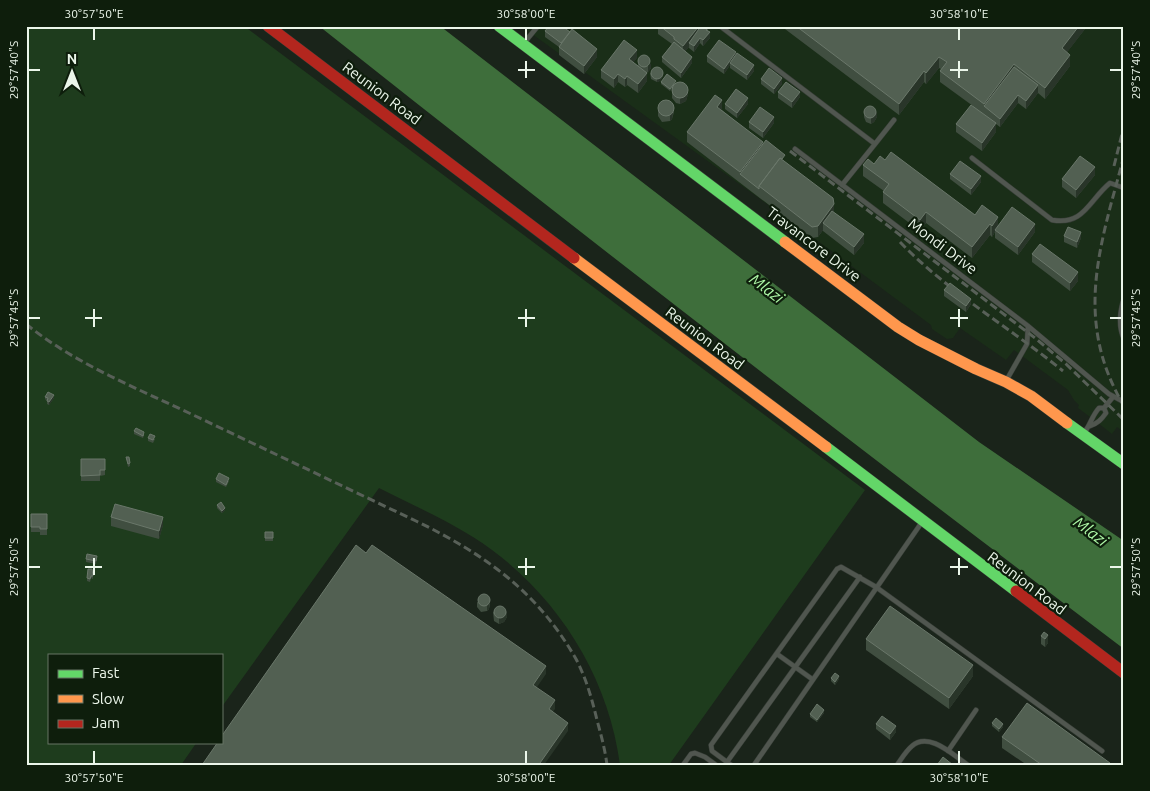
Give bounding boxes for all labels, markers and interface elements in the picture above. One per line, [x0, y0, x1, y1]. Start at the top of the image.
text: 30°57'50"E [65, 7, 124, 20]
text: 30°58'00"E [497, 7, 556, 20]
text: 30°58'10"E [930, 7, 989, 20]
text: 29°57'40"S [7, 41, 20, 99]
text: 29°57'40"S [1129, 41, 1142, 99]
north arrow [48, 48, 98, 98]
text: N [67, 51, 77, 67]
street label: Reunion Road [339, 58, 425, 128]
street label: Travancore Drive [764, 203, 864, 285]
street label: Mondi Drive [905, 215, 981, 277]
water label: Mlazi [747, 269, 788, 307]
text: 29°57'45"S [7, 289, 20, 347]
text: 29°57'45"S [1129, 289, 1142, 347]
street label: Reunion Road [662, 303, 748, 373]
water label: Mlazi [1071, 512, 1112, 550]
text: 29°57'50"S [7, 538, 20, 596]
text: 29°57'50"S [1129, 538, 1142, 596]
street label: Reunion Road [984, 548, 1070, 618]
legend [48, 654, 222, 744]
text: Fast [92, 664, 120, 681]
text: Slow [92, 690, 125, 707]
text: Jam [92, 714, 120, 731]
text: 30°57'50"E [65, 771, 124, 784]
text: 30°58'00"E [497, 771, 556, 784]
text: 30°58'10"E [930, 771, 989, 784]

